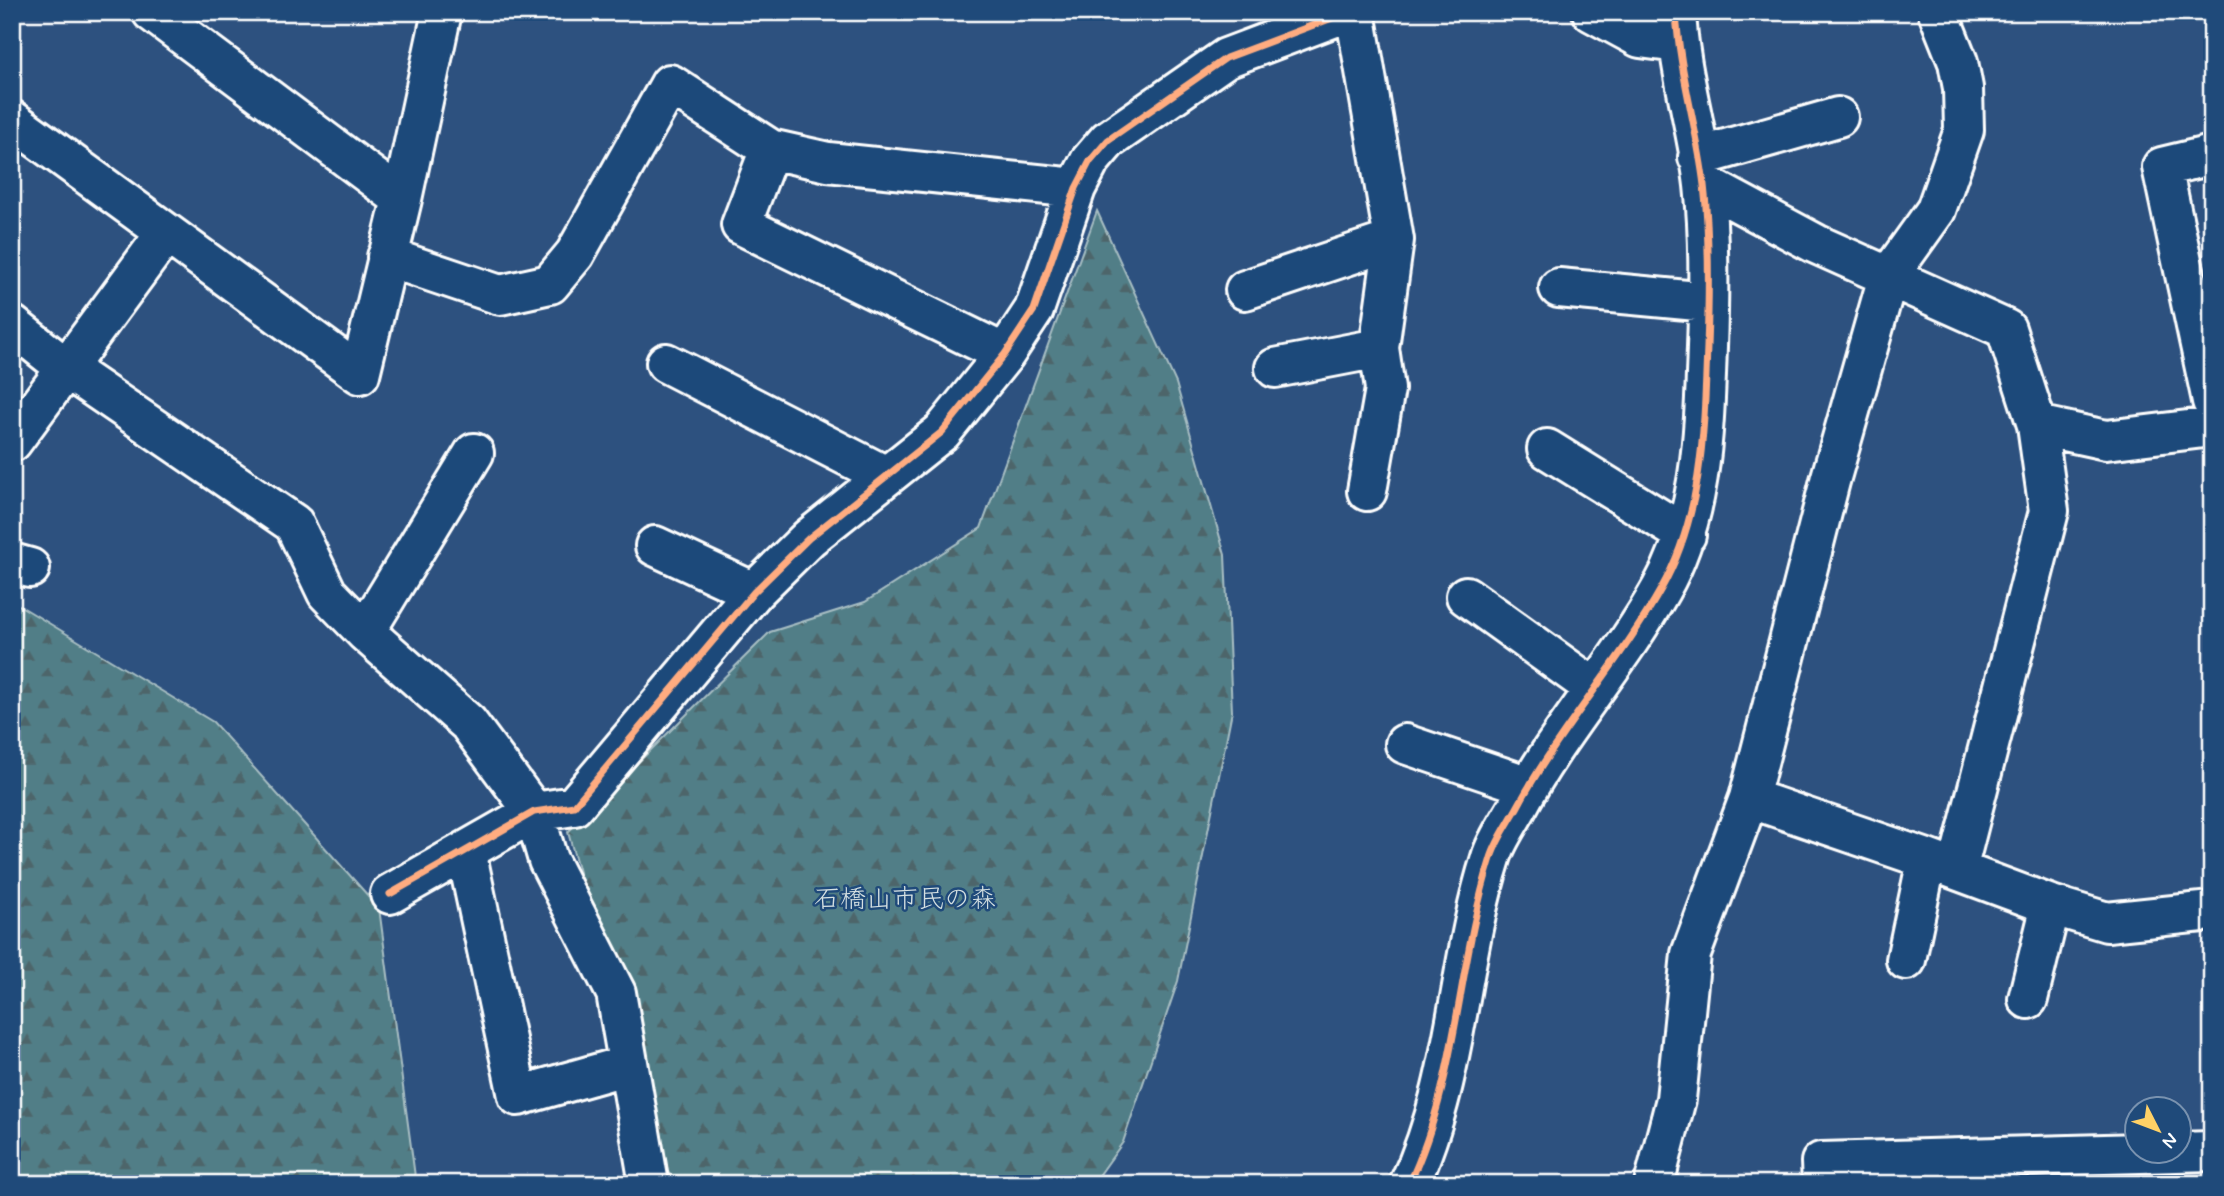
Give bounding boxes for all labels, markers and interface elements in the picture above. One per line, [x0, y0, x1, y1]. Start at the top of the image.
park label: 石橋山市民の森 [814, 883, 996, 917]
north arrow [2122, 1094, 2192, 1164]
text: N [2156, 1127, 2183, 1153]

